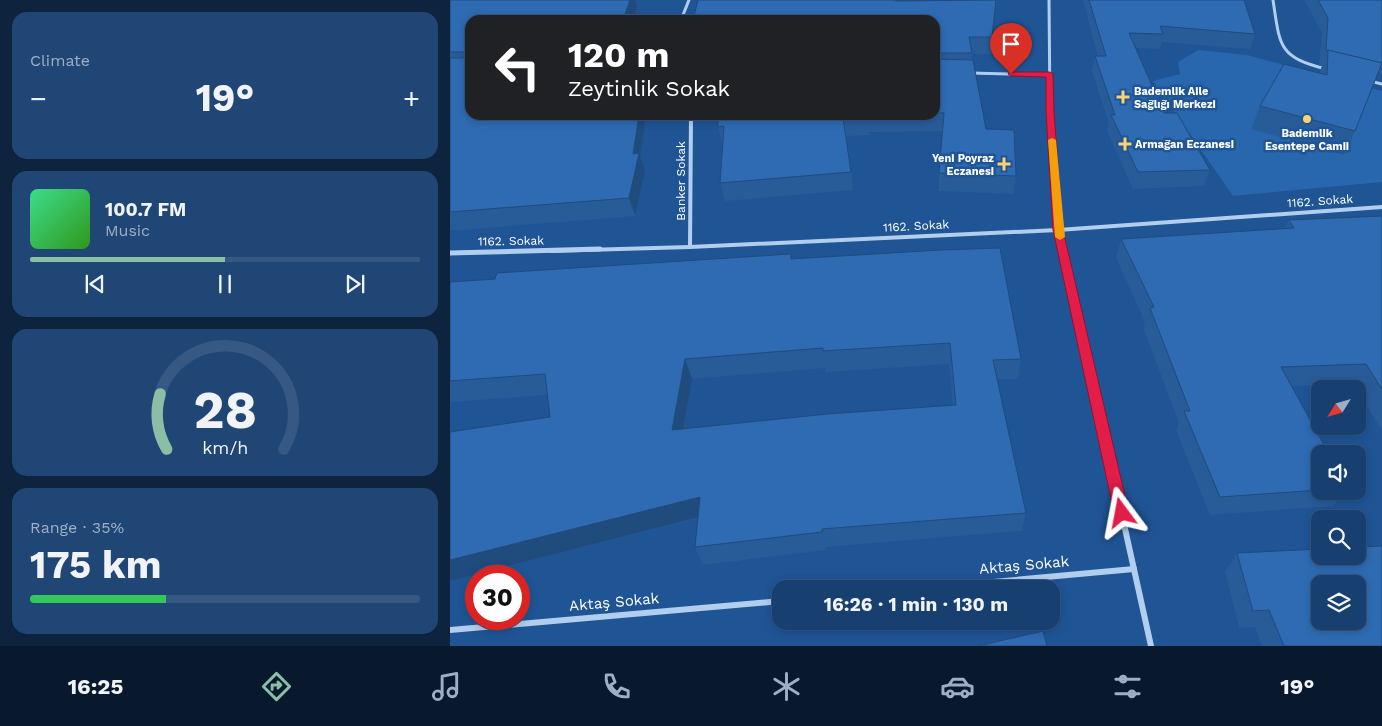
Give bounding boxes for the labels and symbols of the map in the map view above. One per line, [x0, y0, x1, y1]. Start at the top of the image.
pin [990, 23, 1032, 74]
place label: Bademlik Aile Sağlığı Merkezi [1134, 85, 1216, 111]
marker: Bademlik Aile Sağlığı Merkezi [1116, 90, 1130, 104]
marker: Bademlik Esentepe Camii [1301, 113, 1313, 125]
place label: Bademlik Esentepe Camii [1265, 127, 1349, 153]
marker: Armağan Eczanesi [1119, 138, 1131, 150]
place label: Armağan Eczanesi [1135, 138, 1234, 151]
street label: Banker Sokak [674, 141, 688, 221]
place label: Yeni Poyraz Eczanesi [932, 152, 994, 178]
marker: Yeni Poyraz Eczanesi [998, 158, 1010, 170]
street label: 1162. Sokak [1287, 192, 1354, 210]
street label: 1162. Sokak [883, 217, 950, 235]
street label: 1162. Sokak [478, 233, 544, 249]
north arrow [1311, 380, 1366, 435]
position arrow [1095, 486, 1147, 538]
street label: Aktaş Sokak [978, 552, 1070, 578]
speed limit sign: 30 [465, 565, 530, 630]
street label: Aktaş Sokak [568, 589, 660, 615]

